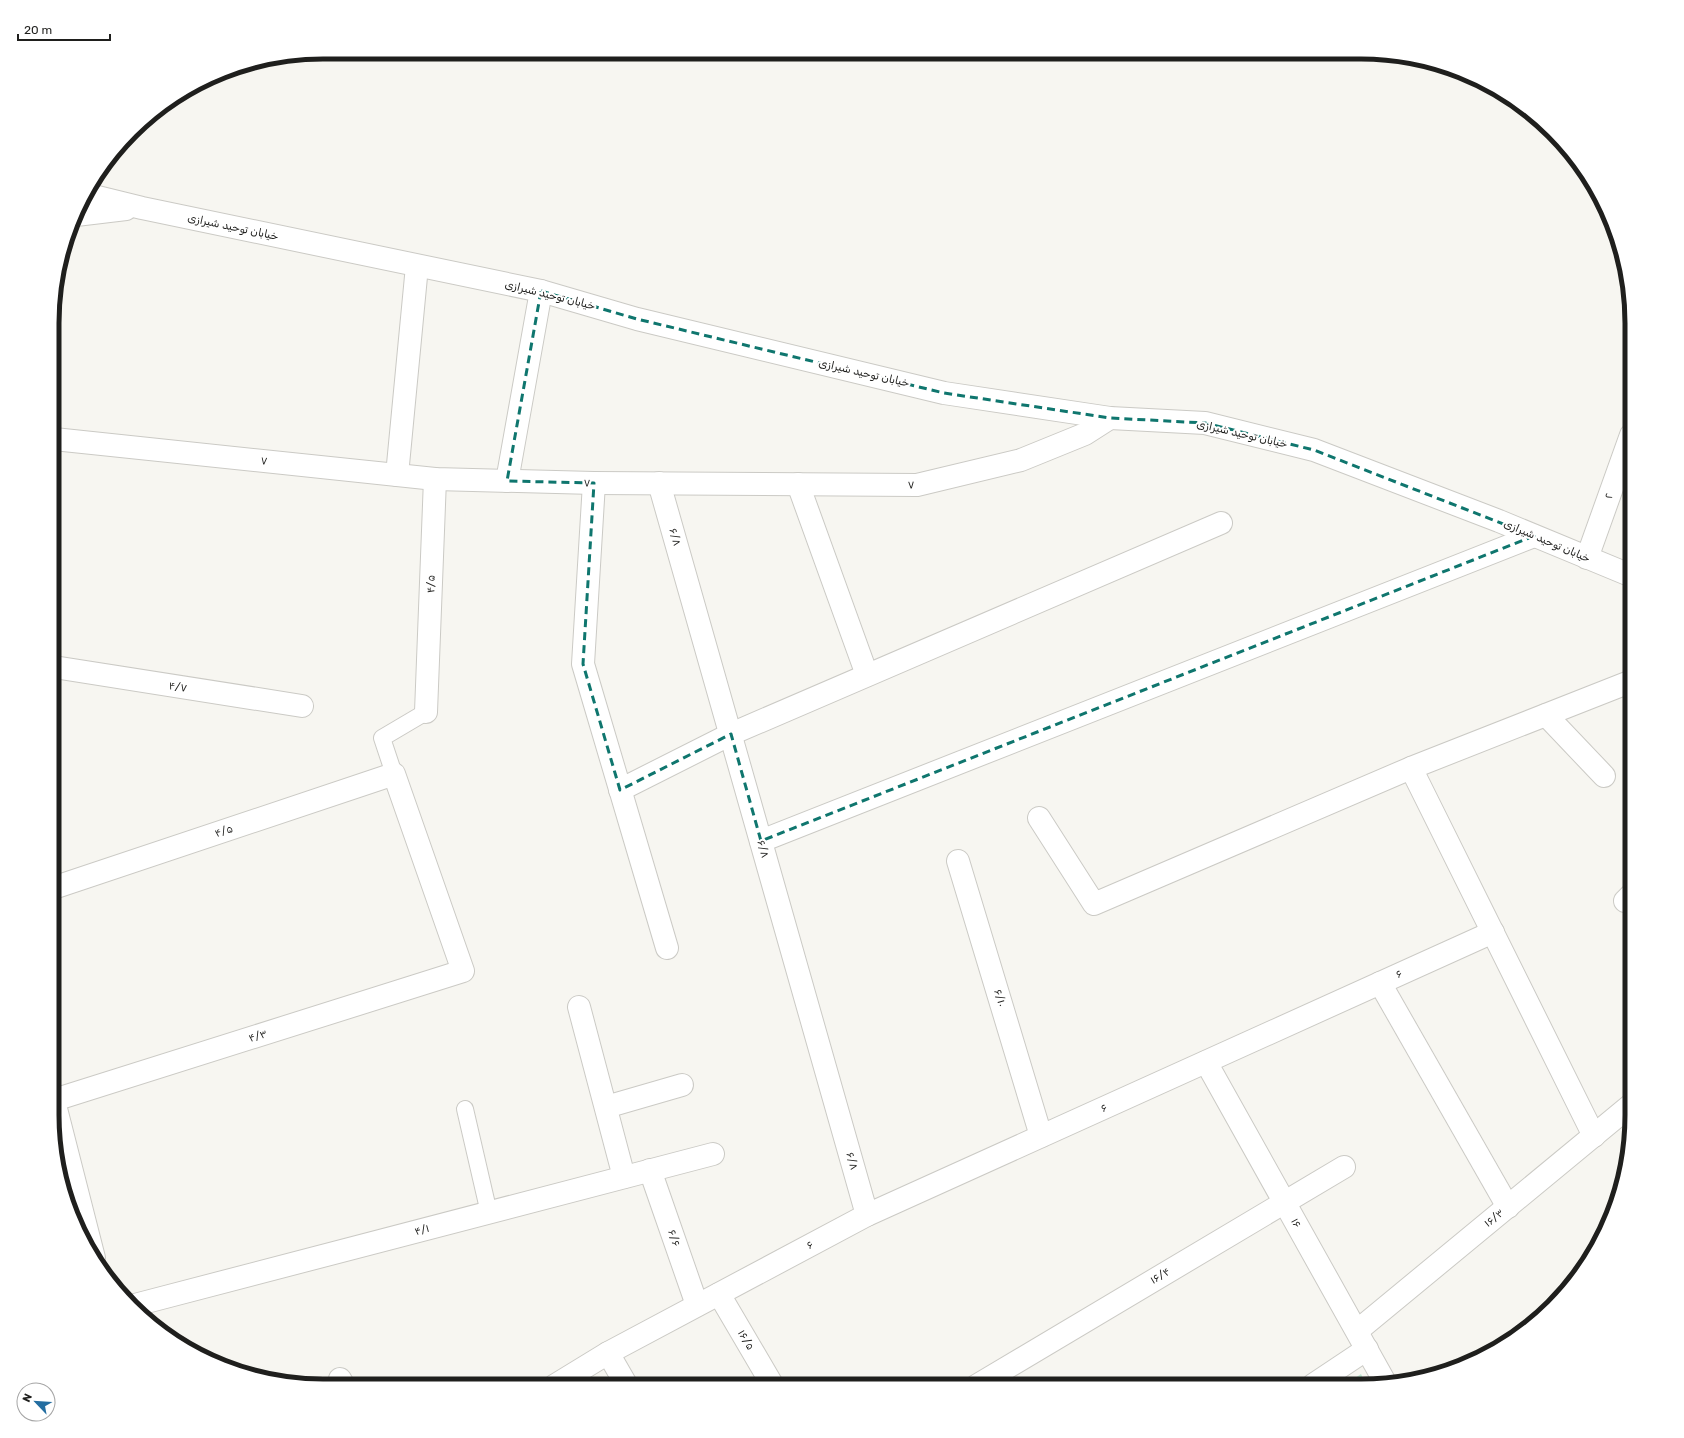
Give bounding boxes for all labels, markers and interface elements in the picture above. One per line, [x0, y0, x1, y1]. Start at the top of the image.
scale bar [18, 16, 110, 42]
text: 20 m [24, 23, 52, 37]
street label: خیابان توحید شیرازی [186, 211, 280, 244]
street label: خیابان توحید شیرازی [503, 277, 597, 314]
street label: خیابان توحید شیرازی [817, 356, 911, 391]
street label: خیابان توحید شیرازی [1195, 417, 1289, 452]
street label: ۷ [260, 454, 268, 468]
street label: ۷ [583, 476, 591, 490]
street label: ۷ [907, 478, 915, 492]
street label: ۲ [1602, 491, 1616, 501]
street label: خیابان توحید شیرازی [1501, 517, 1593, 566]
street label: ۶/۸ [666, 526, 684, 548]
street label: ۴/۵ [424, 575, 438, 593]
street label: ۴/۷ [168, 679, 188, 695]
street label: ۴/۵ [213, 822, 235, 840]
street label: ۶/۸ [754, 838, 772, 860]
street label: ۶ [1394, 967, 1404, 981]
street label: ۶/۱۰ [991, 987, 1009, 1009]
street label: ۴/۳ [247, 1027, 269, 1045]
street label: ۶ [1099, 1101, 1109, 1115]
street label: ۶/۸ [843, 1150, 861, 1172]
street label: ۱۶/۳ [1481, 1206, 1507, 1230]
street label: ۱۶ [1288, 1216, 1304, 1230]
street label: ۴/۱ [413, 1222, 431, 1238]
street label: ۶/۶ [665, 1228, 683, 1248]
street label: ۶ [804, 1238, 816, 1252]
street label: ۱۶/۴ [1148, 1265, 1172, 1287]
street label: ۱۶/۵ [735, 1327, 757, 1353]
north arrow [16, 1382, 56, 1422]
text: N [20, 1392, 35, 1404]

